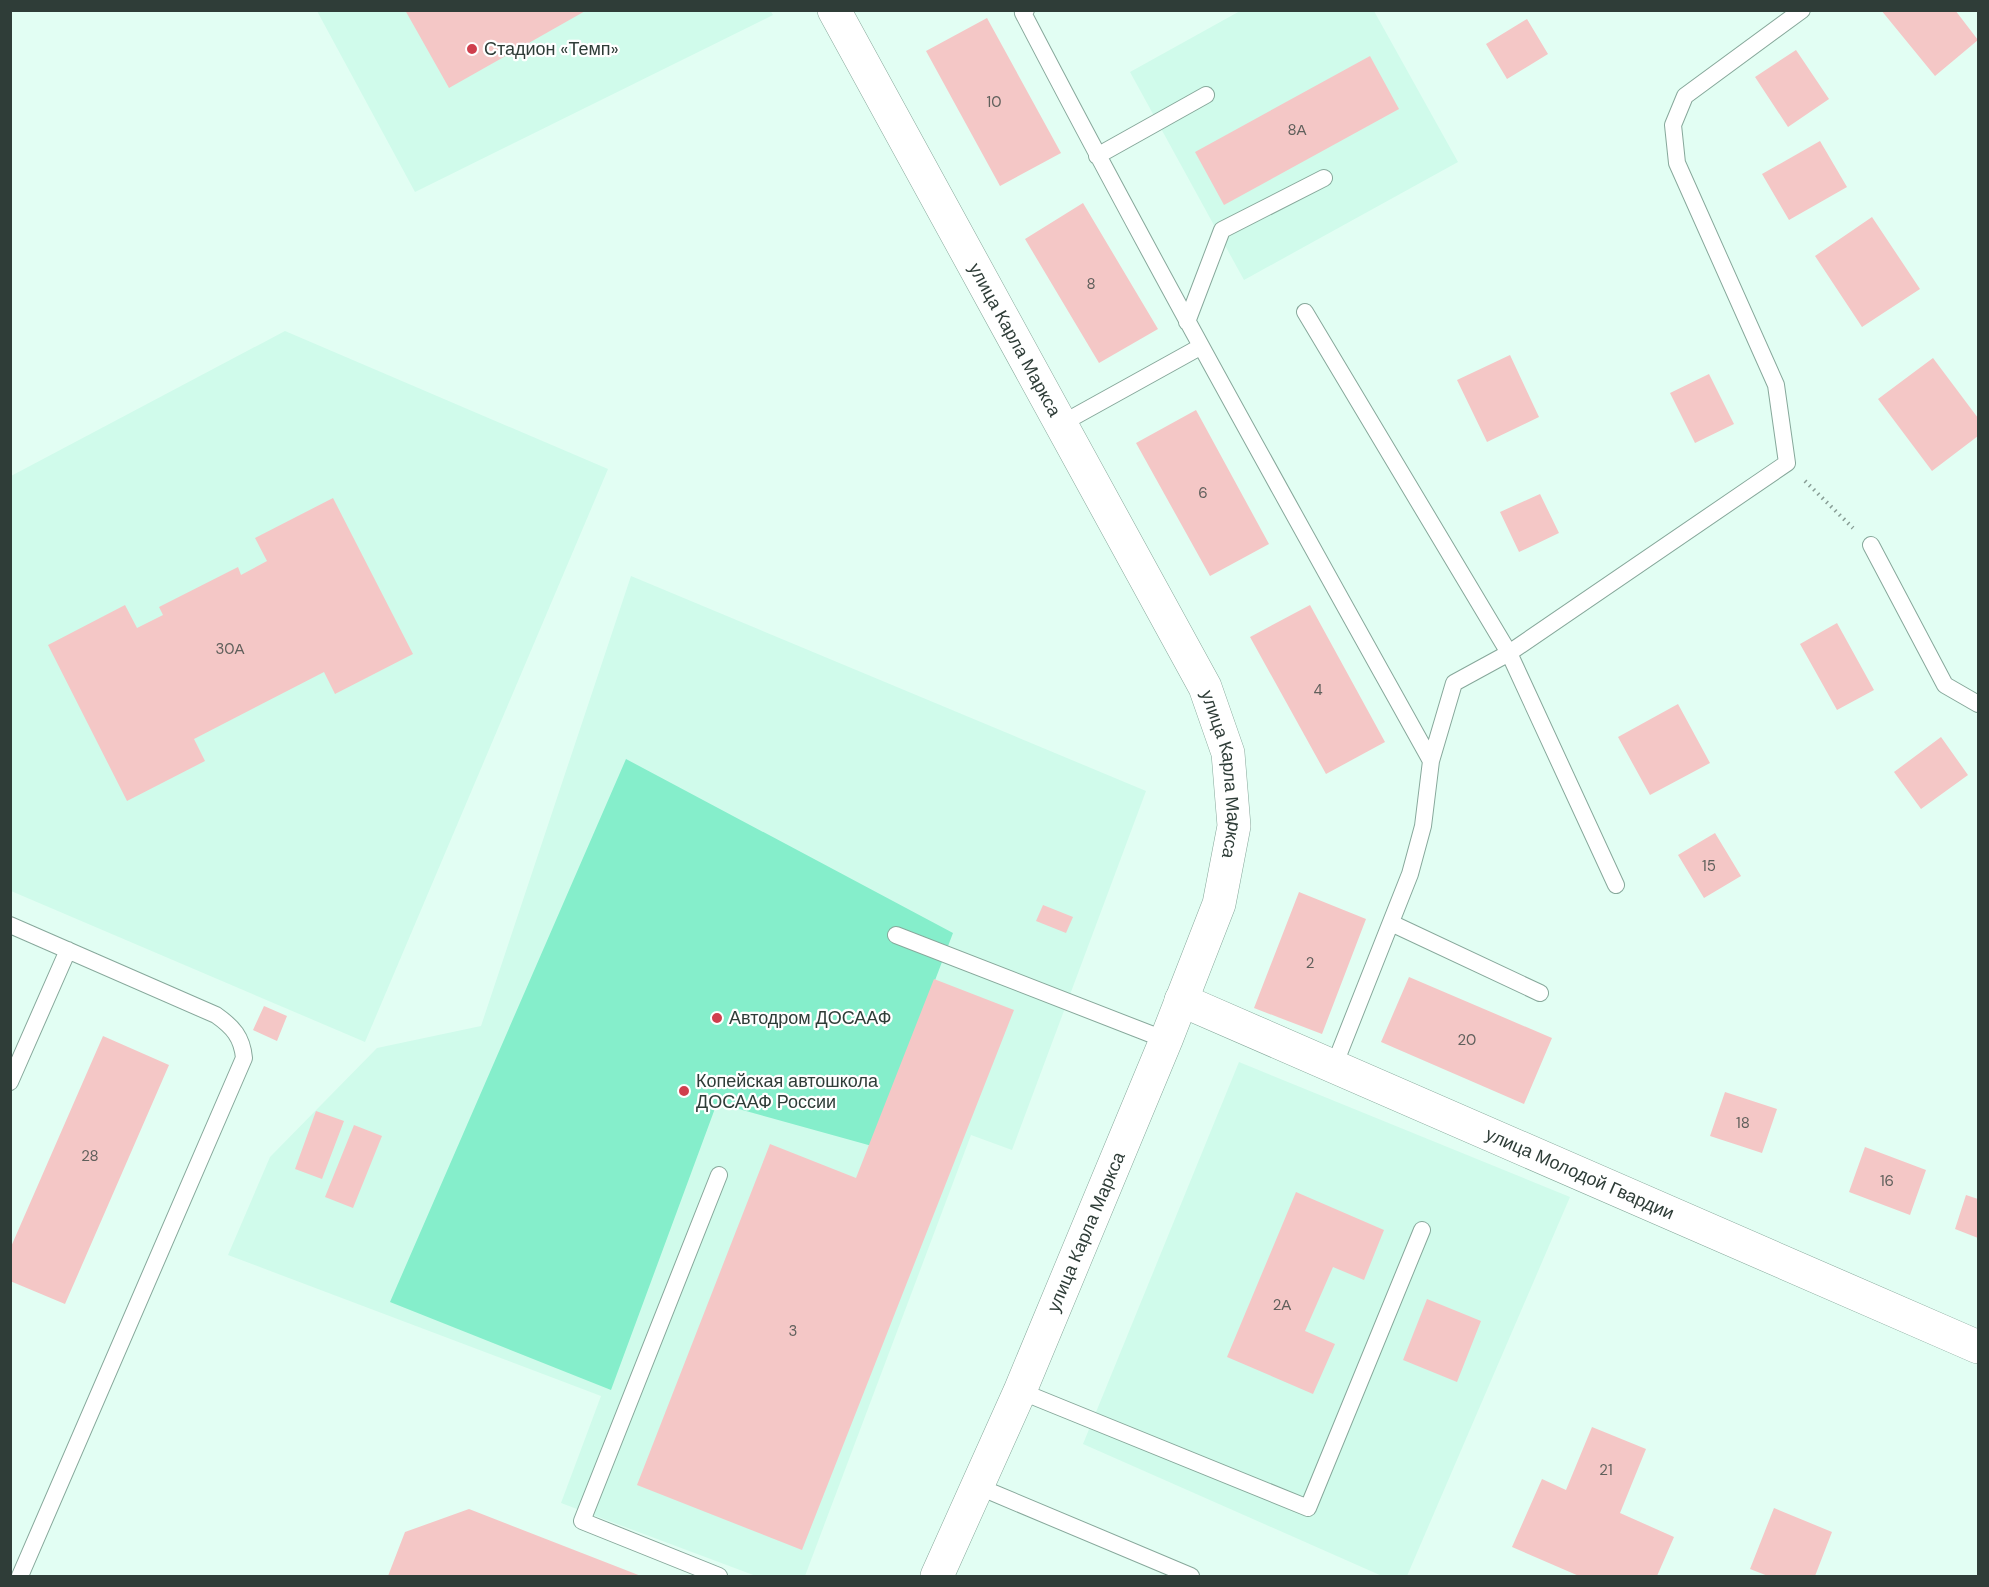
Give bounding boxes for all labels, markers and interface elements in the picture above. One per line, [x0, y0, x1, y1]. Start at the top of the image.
place label: Стадион «Темп» [484, 37, 619, 61]
marker: Стадион «Темп» [465, 42, 479, 56]
house number: 10 [987, 92, 1001, 112]
house number: 8А [1287, 120, 1307, 140]
street label: улица Карла Маркса [963, 259, 1067, 422]
house number: 8 [1086, 274, 1096, 294]
house number: 6 [1198, 483, 1208, 503]
house number: 30А [215, 639, 245, 659]
house number: 4 [1313, 680, 1323, 700]
street label: улица Карла Маркса [1195, 687, 1247, 861]
house number: 15 [1702, 856, 1716, 876]
house number: 2 [1306, 953, 1314, 973]
place label: Автодром ДОСААФ [729, 1006, 891, 1030]
marker: Автодром ДОСААФ [710, 1011, 724, 1025]
house number: 20 [1458, 1030, 1476, 1050]
place label: Копейская автошкола ДОСААФ России [696, 1069, 879, 1114]
marker: Копейская автошкола ДОСААФ России [677, 1084, 691, 1098]
house number: 18 [1736, 1113, 1750, 1133]
street label: улица Молодой Гвардии [1482, 1122, 1678, 1225]
house number: 28 [81, 1146, 99, 1166]
street label: улица Карла Маркса [1041, 1147, 1131, 1316]
house number: 16 [1880, 1171, 1894, 1191]
house number: 2А [1273, 1295, 1291, 1315]
house number: 3 [789, 1321, 797, 1341]
house number: 21 [1599, 1460, 1613, 1480]

